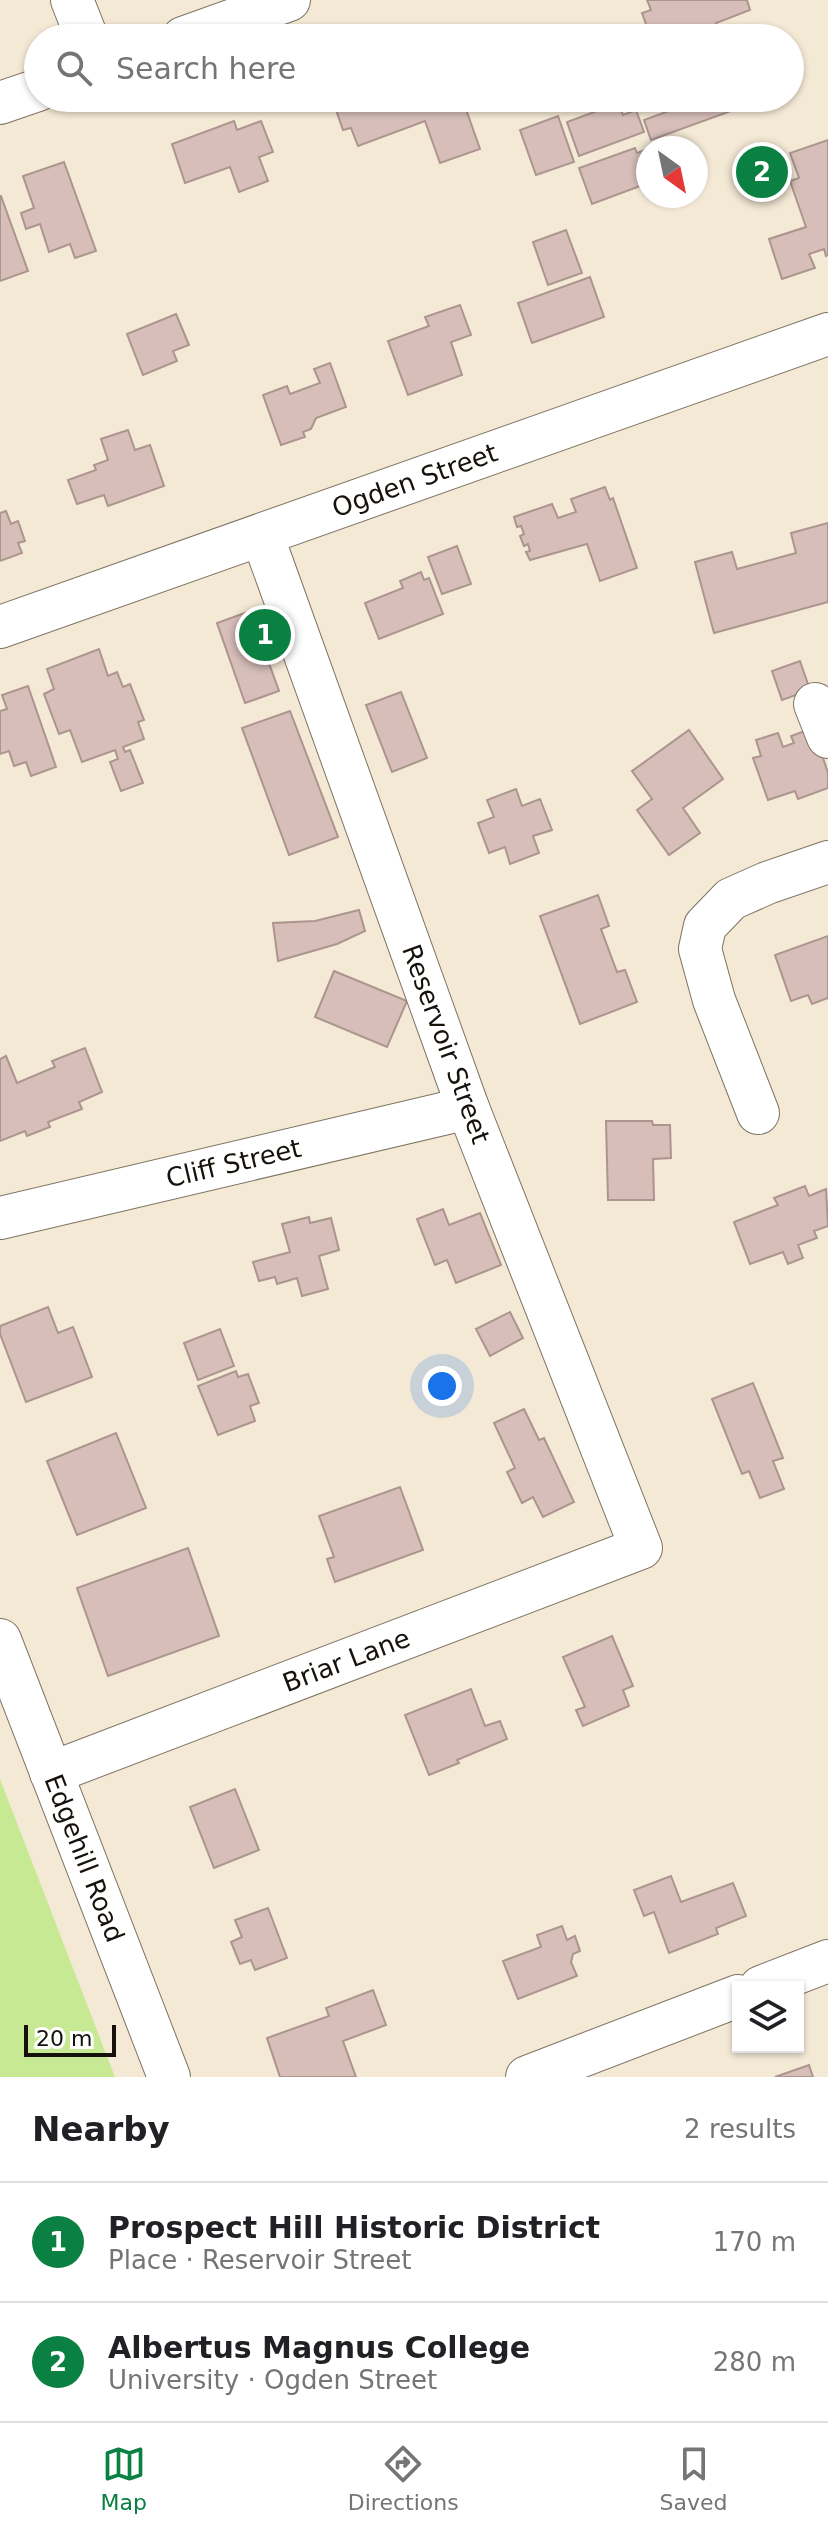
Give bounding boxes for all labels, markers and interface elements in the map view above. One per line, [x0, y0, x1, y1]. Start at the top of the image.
search box [24, 24, 804, 112]
icon: search [52, 46, 96, 90]
text: Search here [116, 51, 296, 86]
north arrow [636, 136, 708, 208]
pin: 2 [736, 142, 788, 202]
street label: Ogden Street [328, 437, 501, 523]
pin: 1 [239, 605, 291, 665]
street label: Reservoir Street [396, 940, 496, 1148]
street label: Cliff Street [163, 1133, 304, 1193]
your location [422, 1366, 462, 1406]
street label: Briar Lane [278, 1623, 414, 1698]
street label: Edgehill Road [38, 1770, 130, 1946]
map controls [732, 1981, 804, 2053]
button: layers [732, 1981, 804, 2053]
scale bar [24, 2021, 116, 2057]
text: 20 m [36, 2026, 92, 2051]
text: Nearby [32, 2109, 170, 2149]
text: 2 results [684, 2114, 796, 2144]
text: Prospect Hill Historic District [108, 2210, 600, 2245]
text: 1 [49, 2227, 67, 2257]
text: 170 m [713, 2227, 796, 2257]
text: Place · Reservoir Street [108, 2245, 412, 2275]
text: Albertus Magnus College [108, 2330, 530, 2365]
text: 2 [49, 2347, 67, 2377]
text: 280 m [713, 2347, 796, 2377]
text: University · Ogden Street [108, 2365, 437, 2395]
tab: Map [100, 2442, 147, 2515]
tab: Directions [348, 2442, 459, 2515]
tab: Saved [660, 2442, 728, 2515]

